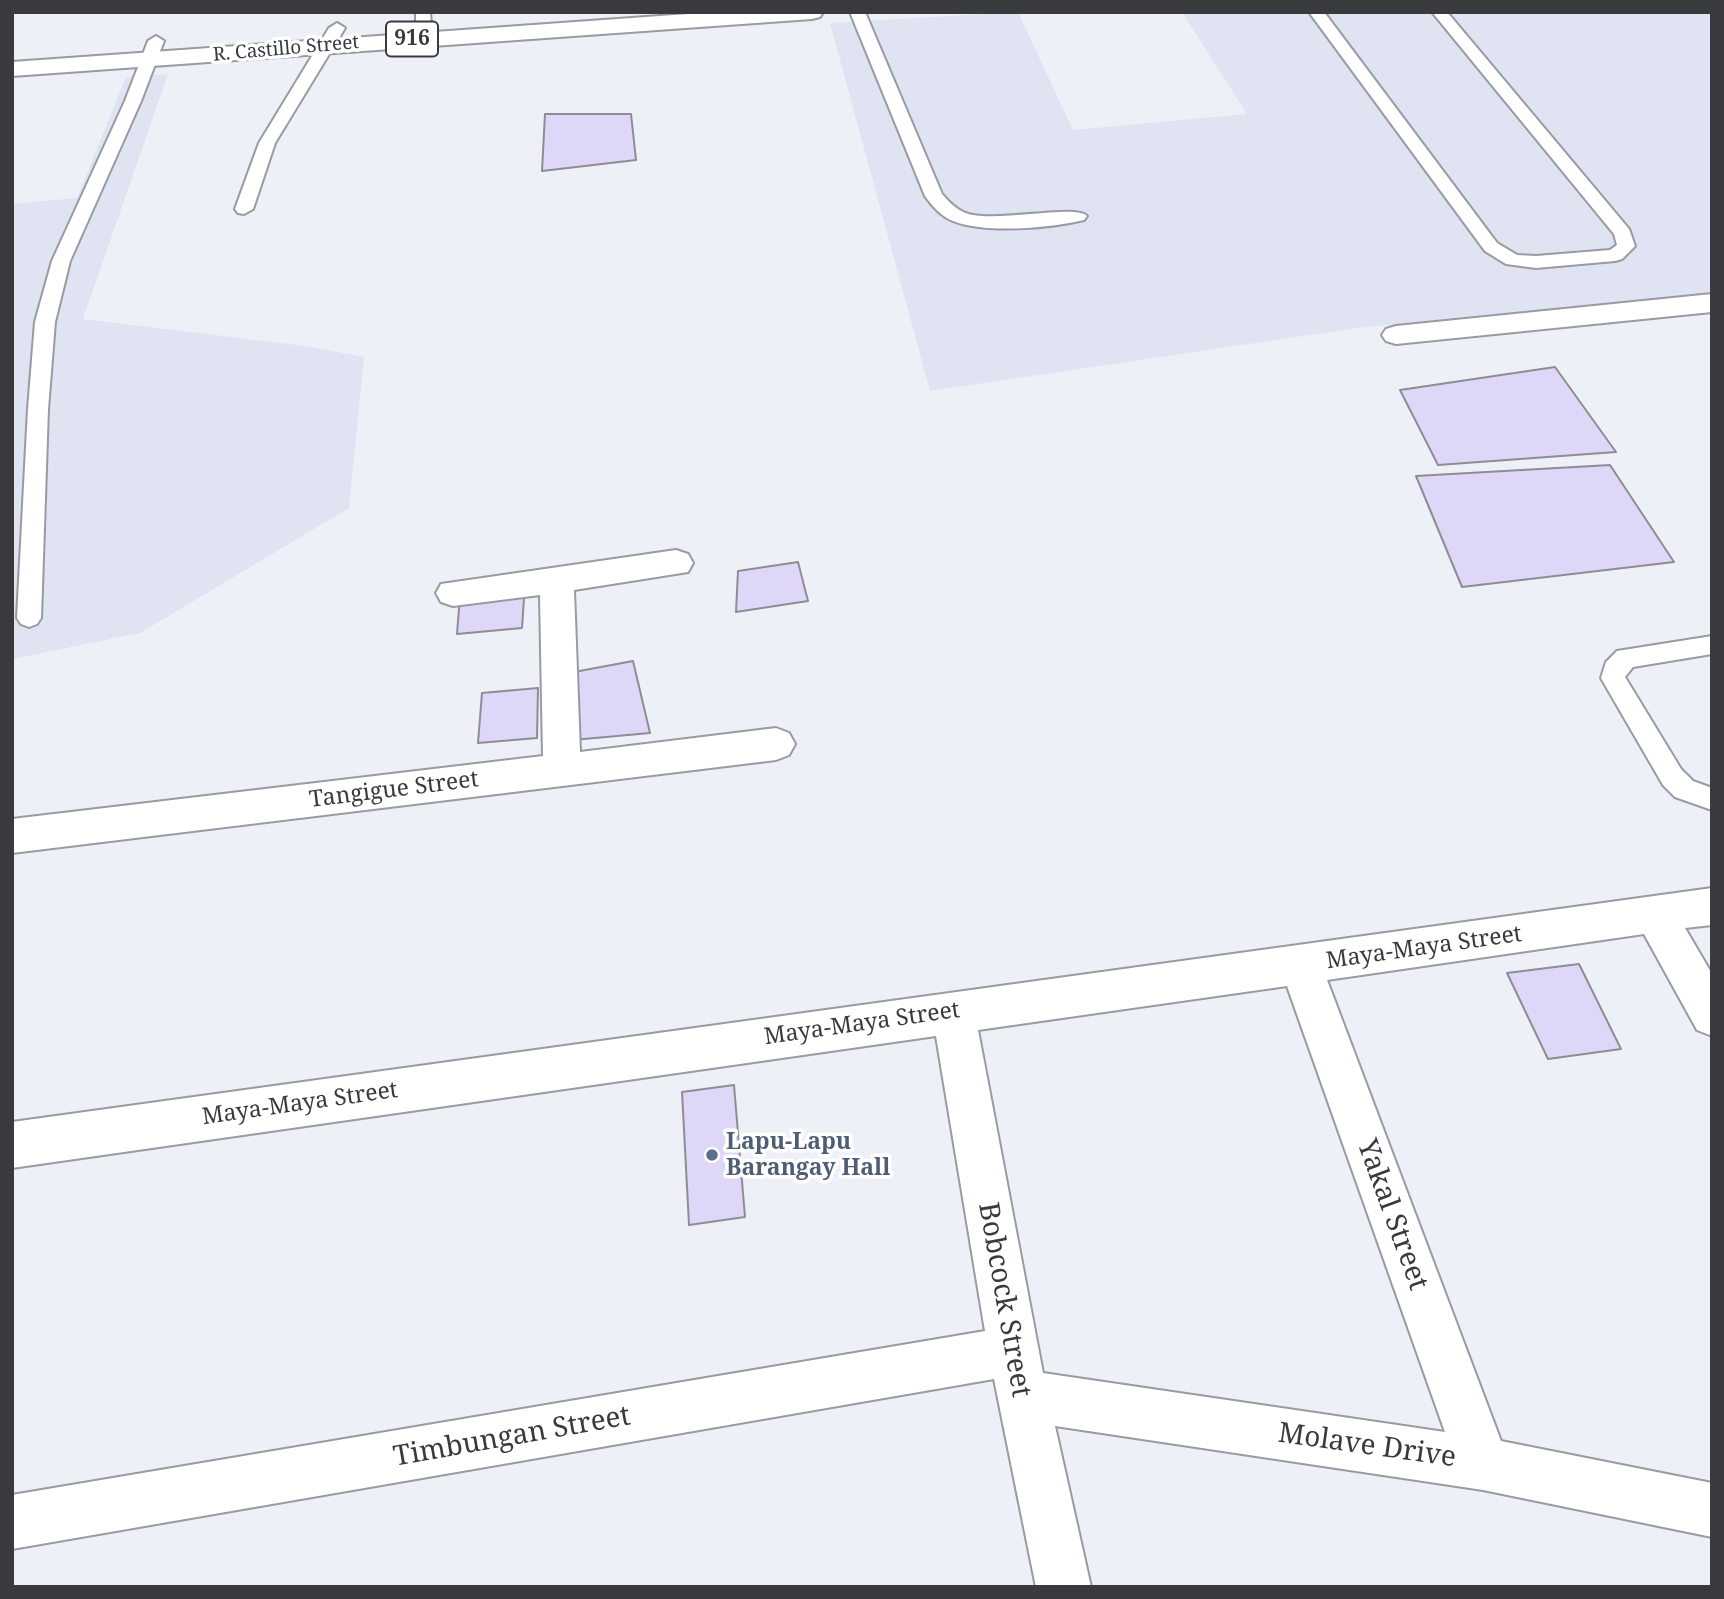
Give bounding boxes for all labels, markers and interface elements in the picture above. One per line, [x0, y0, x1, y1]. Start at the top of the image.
road number: 916 [386, 22, 438, 56]
street label: R. Castillo Street [212, 31, 360, 67]
street label: Tangigue Street [308, 766, 480, 814]
street label: Maya-Maya Street [1324, 921, 1524, 975]
street label: Maya-Maya Street [762, 997, 962, 1051]
street label: Maya-Maya Street [200, 1077, 400, 1131]
place label: Lapu-Lapu Barangay Hall [726, 1128, 890, 1182]
street label: Yakal Street [1349, 1135, 1435, 1295]
marker: Lapu-Lapu Barangay Hall [704, 1147, 720, 1163]
street label: Bobcock Street [970, 1200, 1038, 1400]
street label: Timbungan Street [391, 1400, 633, 1474]
street label: Molave Drive [1276, 1417, 1458, 1475]

